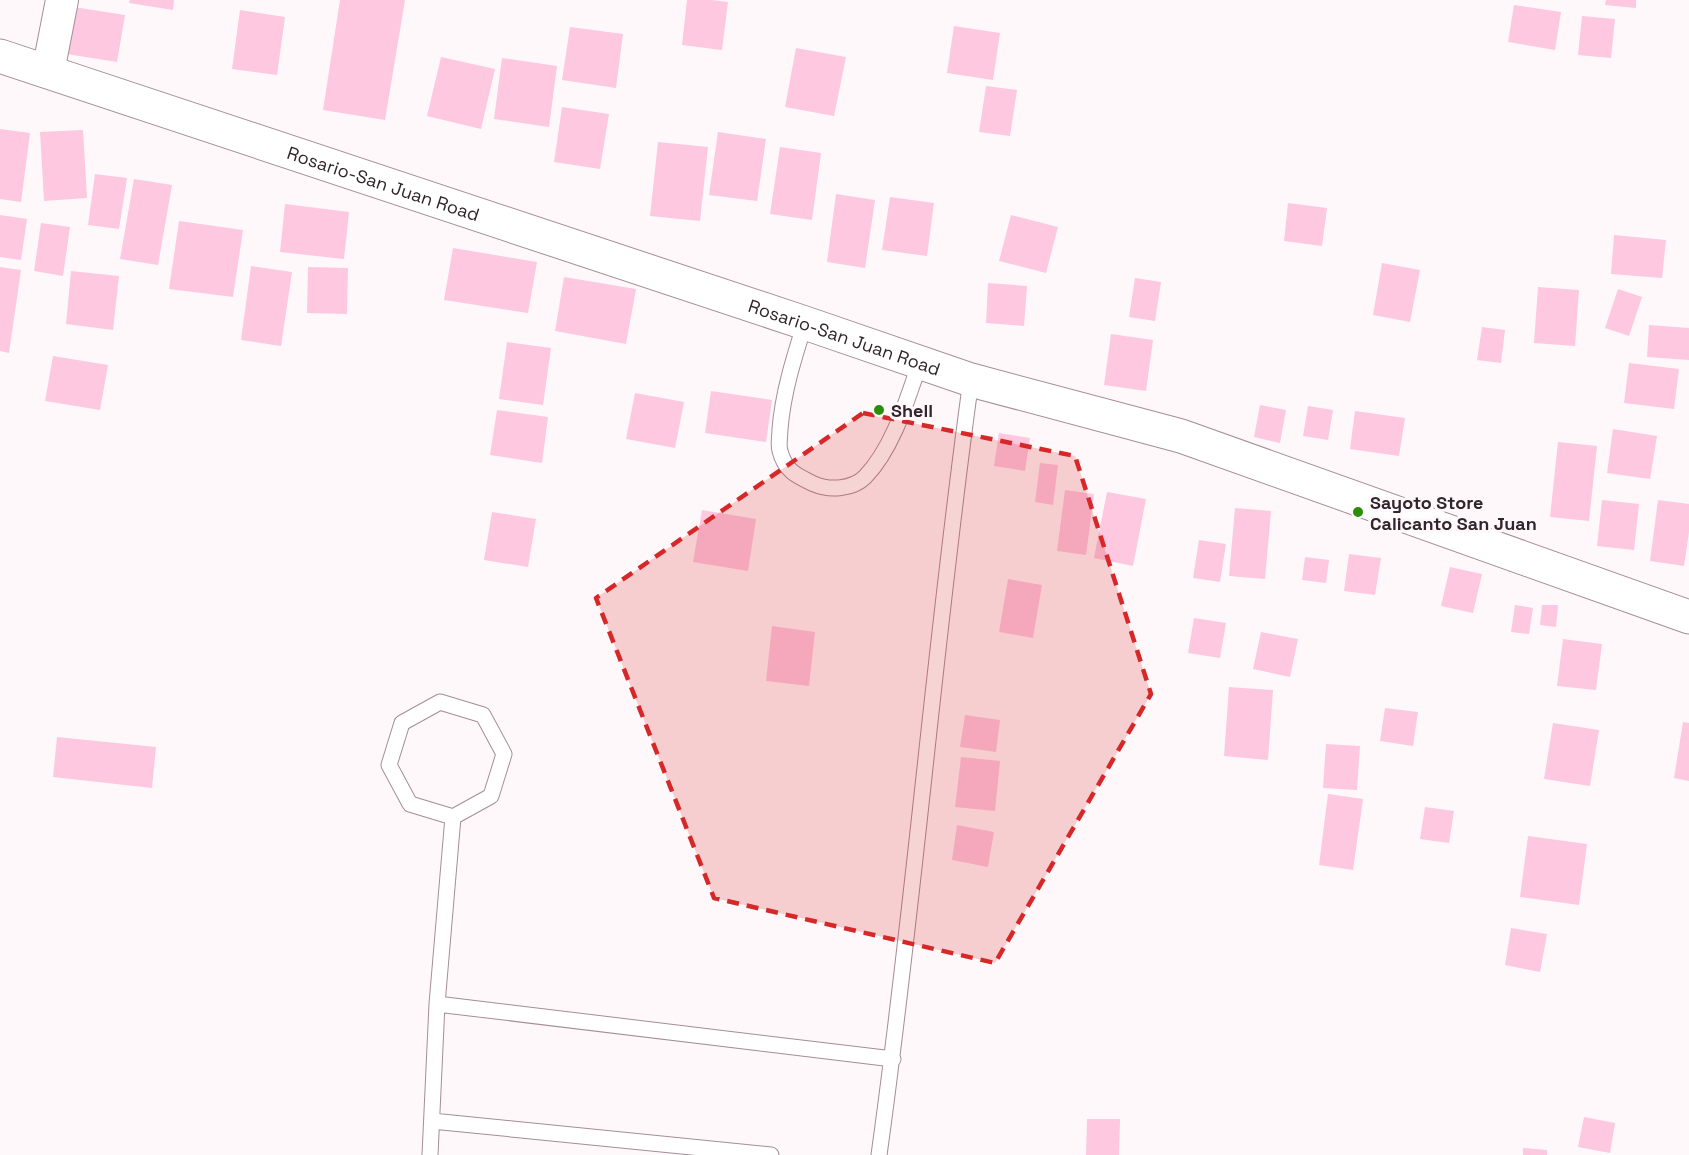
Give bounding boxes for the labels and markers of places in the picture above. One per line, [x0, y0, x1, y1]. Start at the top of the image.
place label: Shell [891, 399, 933, 422]
marker: Shell [872, 403, 886, 417]
place label: Sayoto Store Calicanto San Juan [1370, 491, 1537, 535]
marker: Sayoto Store Calicanto San Juan [1351, 505, 1365, 519]

